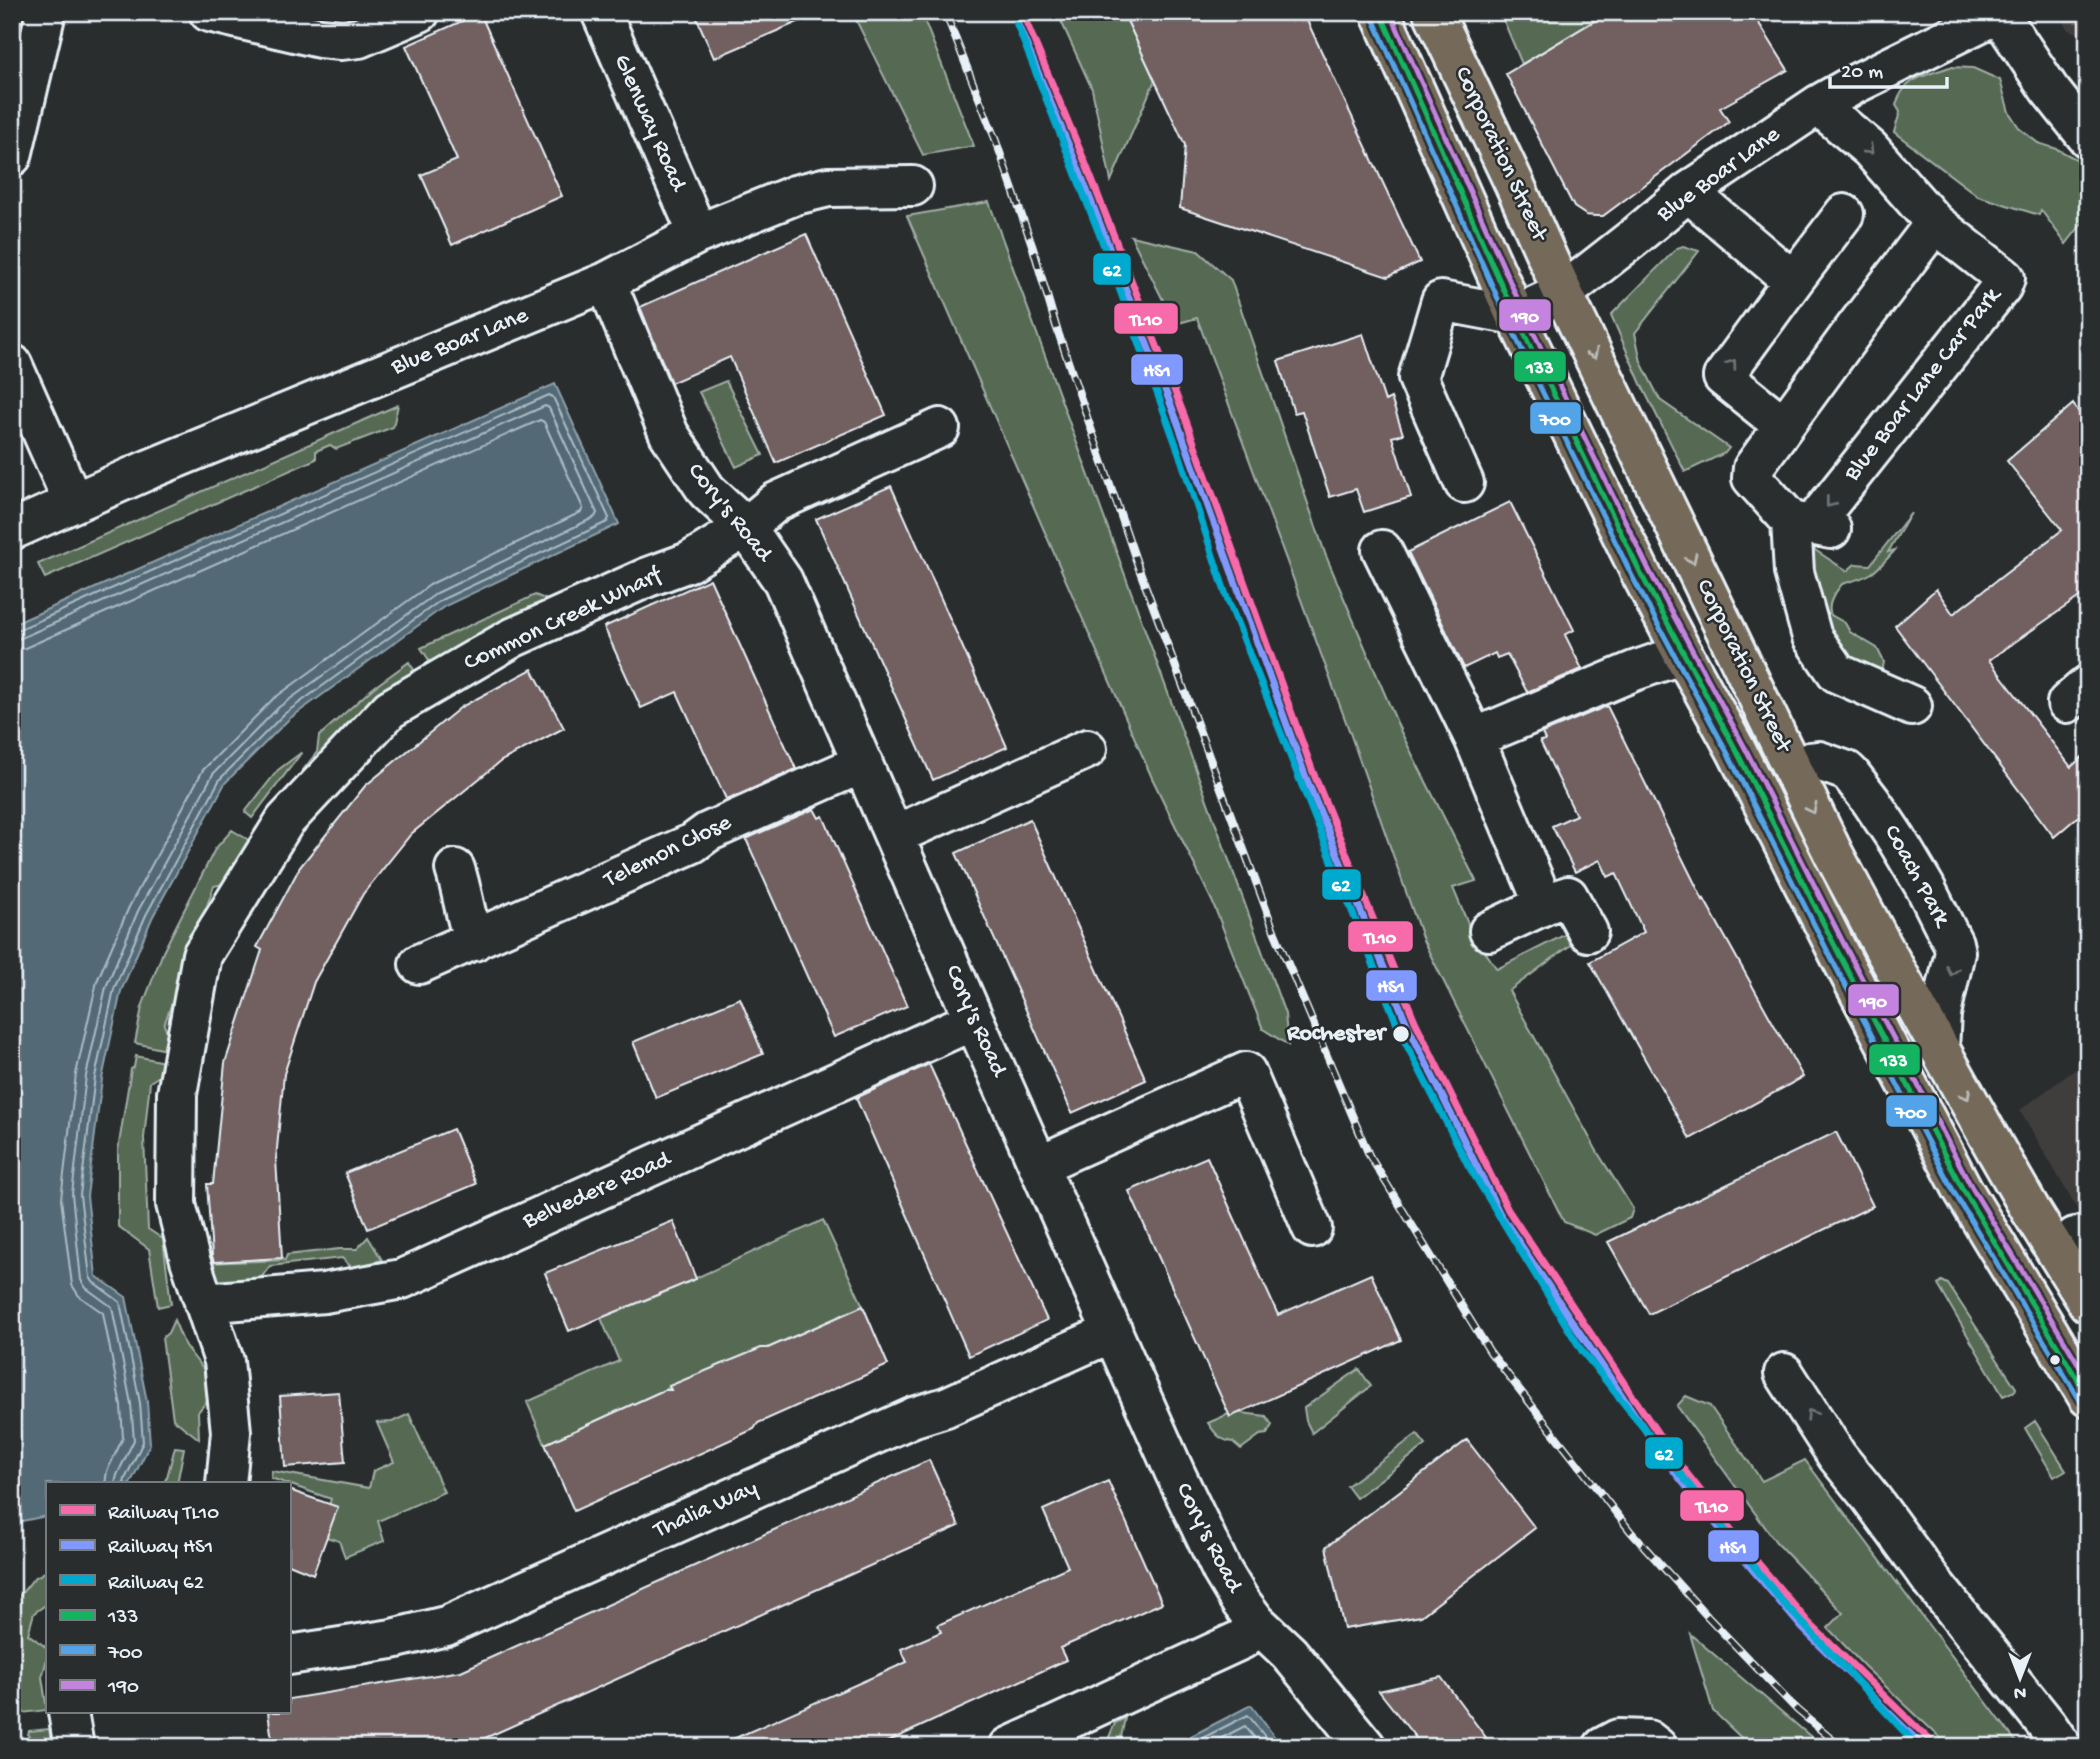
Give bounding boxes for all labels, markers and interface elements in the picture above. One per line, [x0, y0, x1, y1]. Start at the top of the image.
scale bar [1830, 46, 1948, 90]
street label: Glenway Road [606, 50, 693, 197]
text: 20 m [1841, 61, 1883, 86]
street label: Corporation Street [1447, 62, 1554, 248]
street label: Blue Boar Lane [1651, 120, 1787, 230]
one-way arrow [1861, 142, 1874, 155]
line badge: 62 [1092, 252, 1132, 286]
text: 62 [1103, 261, 1122, 284]
street label: Blue Boar Lane Car Park [1838, 281, 2009, 488]
line badge: 190 [1498, 298, 1552, 332]
street label: Blue Boar Lane [386, 301, 533, 383]
line badge: TL10 [1113, 302, 1179, 335]
text: 190 [1510, 307, 1539, 330]
text: TL10 [1128, 310, 1163, 333]
one-way arrow [1585, 347, 1599, 359]
line badge: 133 [1513, 350, 1567, 383]
line badge: HS1 [1130, 353, 1184, 386]
text: 133 [1525, 358, 1554, 381]
one-way arrow [1724, 359, 1736, 372]
text: HS1 [1143, 361, 1171, 384]
line badge: 700 [1529, 401, 1582, 435]
text: 700 [1538, 410, 1571, 433]
street label: Cory's Road [680, 458, 779, 570]
one-way arrow [1826, 496, 1839, 508]
one-way arrow [1684, 552, 1698, 564]
street label: Common Creek Wharf [460, 561, 668, 678]
street label: Corporation Street [1689, 575, 1798, 759]
one-way arrow [1803, 802, 1817, 814]
street label: Telemon Close [598, 808, 737, 896]
street label: Coach Park [1876, 820, 1957, 934]
line badge: 62 [1321, 868, 1362, 901]
text: 62 [1332, 876, 1351, 899]
line badge: TL10 [1347, 920, 1414, 953]
text: TL10 [1362, 928, 1397, 951]
street label: Cory's Road [938, 961, 1013, 1083]
one-way arrow [1945, 965, 1960, 977]
line badge: HS1 [1365, 969, 1418, 1002]
text: HS1 [1377, 977, 1405, 1000]
line badge: 190 [1847, 983, 1900, 1017]
text: 190 [1858, 992, 1887, 1015]
place label: Rochester [1286, 1020, 1388, 1049]
marker: Rochester [1391, 1024, 1411, 1044]
line badge: 133 [1868, 1043, 1921, 1076]
text: 133 [1879, 1051, 1908, 1074]
one-way arrow [1958, 1088, 1971, 1101]
line badge: 700 [1885, 1094, 1938, 1128]
text: 700 [1894, 1103, 1927, 1126]
street label: Belvedere Road [518, 1145, 677, 1237]
unlabelled marker [2048, 1353, 2062, 1367]
one-way arrow [1806, 1409, 1819, 1422]
line badge: 62 [1644, 1436, 1684, 1470]
text: 62 [1655, 1445, 1674, 1468]
street label: Thalia Way [648, 1474, 763, 1547]
street label: Cory's Road [1168, 1478, 1249, 1599]
legend [46, 1482, 290, 1714]
line badge: TL10 [1679, 1489, 1745, 1522]
text: TL10 [1694, 1497, 1729, 1520]
text: Railway TL10 [108, 1502, 219, 1527]
line badge: HS1 [1707, 1529, 1760, 1563]
text: Railway HS1 [108, 1536, 213, 1561]
text: HS1 [1719, 1538, 1747, 1561]
text: Railway 62 [108, 1572, 204, 1597]
text: 133 [107, 1606, 138, 1631]
text: 700 [107, 1642, 143, 1667]
north arrow [1984, 1644, 2054, 1714]
text: 190 [107, 1676, 139, 1701]
text: N [2014, 1680, 2026, 1703]

